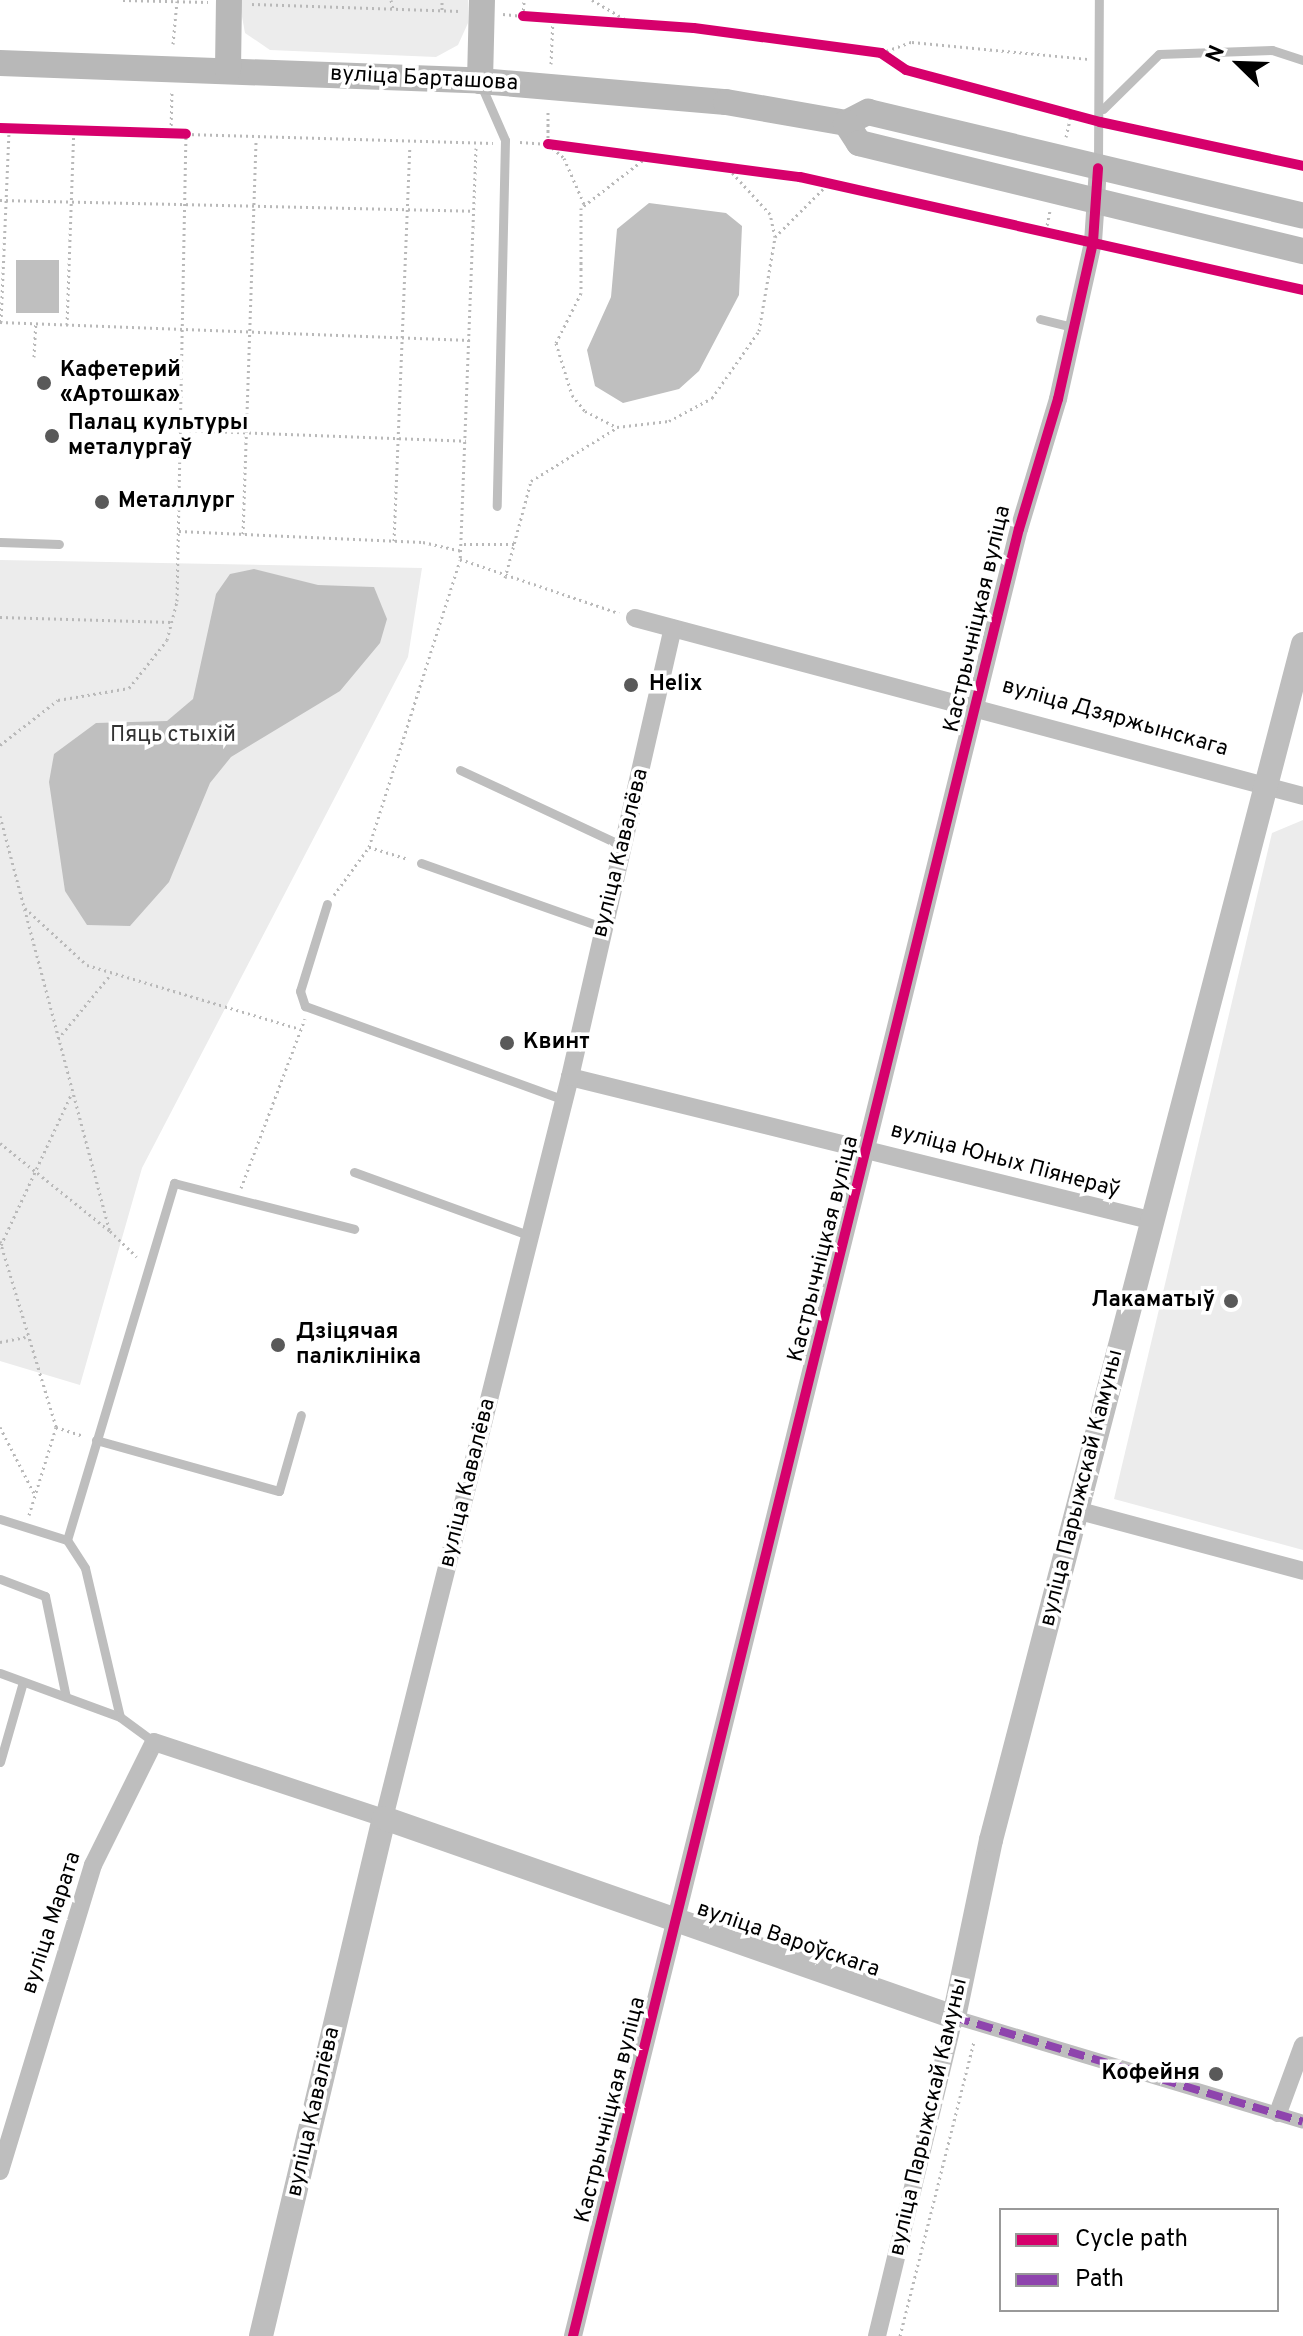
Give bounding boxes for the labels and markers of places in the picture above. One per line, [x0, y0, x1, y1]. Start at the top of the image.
place label: Кафетерий «Артошка» [60, 357, 181, 408]
marker: Кафетерий «Артошка» [35, 374, 53, 392]
place label: Палац культуры металургаў [68, 410, 248, 462]
marker: Палац культуры металургаў [43, 427, 61, 445]
place label: Металлург [118, 489, 235, 515]
marker: Металлург [93, 493, 111, 511]
place label: Helix [649, 672, 702, 698]
marker: Helix [620, 674, 642, 696]
place label: Квинт [523, 1030, 590, 1056]
marker: Квинт [498, 1034, 516, 1052]
place label: Лакаматыў [1091, 1288, 1215, 1314]
marker: Лакаматыў [1222, 1292, 1240, 1310]
place label: Дзіцячая паліклініка [296, 1319, 421, 1370]
marker: Дзіцячая паліклініка [267, 1334, 289, 1356]
place label: Кофейня [1102, 2061, 1200, 2087]
marker: Кофейня [1207, 2065, 1225, 2083]

